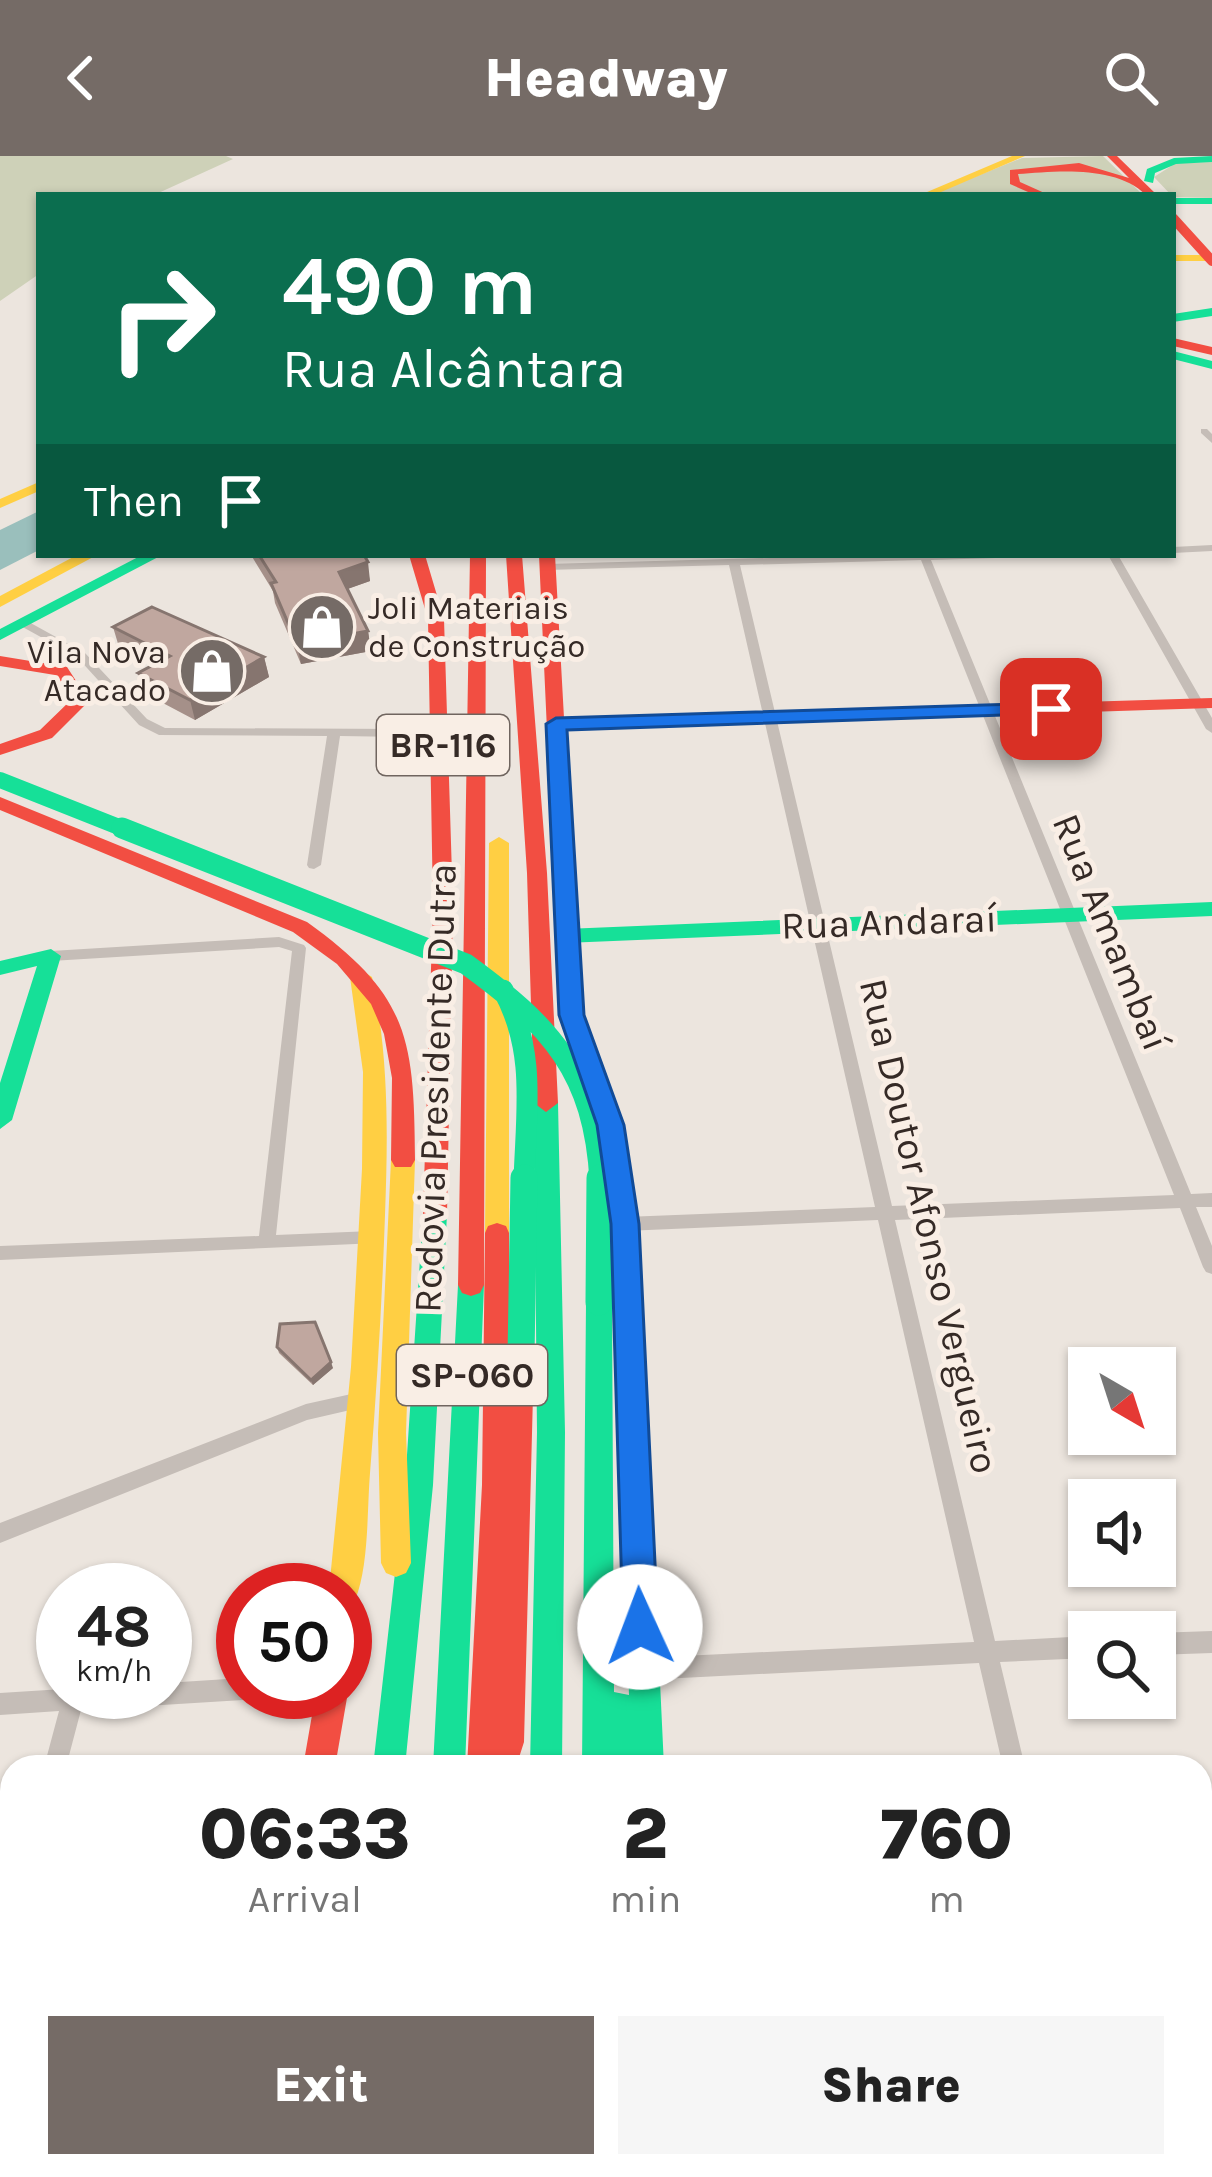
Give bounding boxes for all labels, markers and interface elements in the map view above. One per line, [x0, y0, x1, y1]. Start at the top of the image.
icon: back [48, 45, 114, 111]
icon: search [1098, 45, 1164, 111]
text: Headway [484, 46, 728, 110]
text: 490 m [282, 237, 537, 335]
icon: right [84, 240, 240, 396]
text: Rua Alcântara [282, 337, 626, 401]
icon: arrive [208, 468, 274, 534]
text: Then [84, 475, 184, 527]
place label: Joli Materiais de Construção [368, 589, 585, 665]
shop icon: Joli Materiais de Construção [287, 592, 357, 662]
place label: Vila Nova Atacado [27, 633, 166, 709]
shop icon: Vila Nova Atacado [177, 636, 247, 706]
pin [1000, 658, 1102, 760]
icon: arrive [1018, 676, 1084, 742]
road number: BR-116 [377, 715, 509, 775]
street label: Rua Amambaí [1043, 807, 1180, 1057]
street label: Rodovia Presidente Dutra [404, 863, 466, 1313]
street label: Rua Andaraí [780, 895, 998, 949]
street label: Rua Doutor Afonso Vergueiro [850, 974, 1008, 1478]
road number: SP-060 [397, 1345, 547, 1405]
north arrow [1068, 1347, 1176, 1455]
map controls [1068, 1347, 1176, 1719]
button: sound [1068, 1479, 1176, 1587]
speed limit sign: 50 [216, 1563, 372, 1719]
position arrow [577, 1564, 703, 1690]
text: 48 [77, 1591, 151, 1661]
button: search [1068, 1611, 1176, 1719]
text: km/h [76, 1653, 152, 1689]
text: 06:33 [199, 1792, 411, 1876]
text: 2 [623, 1792, 668, 1876]
text: 760 [880, 1792, 1013, 1876]
text: Arrival [248, 1876, 362, 1922]
text: min [610, 1876, 681, 1922]
text: m [928, 1876, 965, 1922]
button: Exit [48, 2016, 594, 2154]
button: Share [618, 2016, 1164, 2154]

